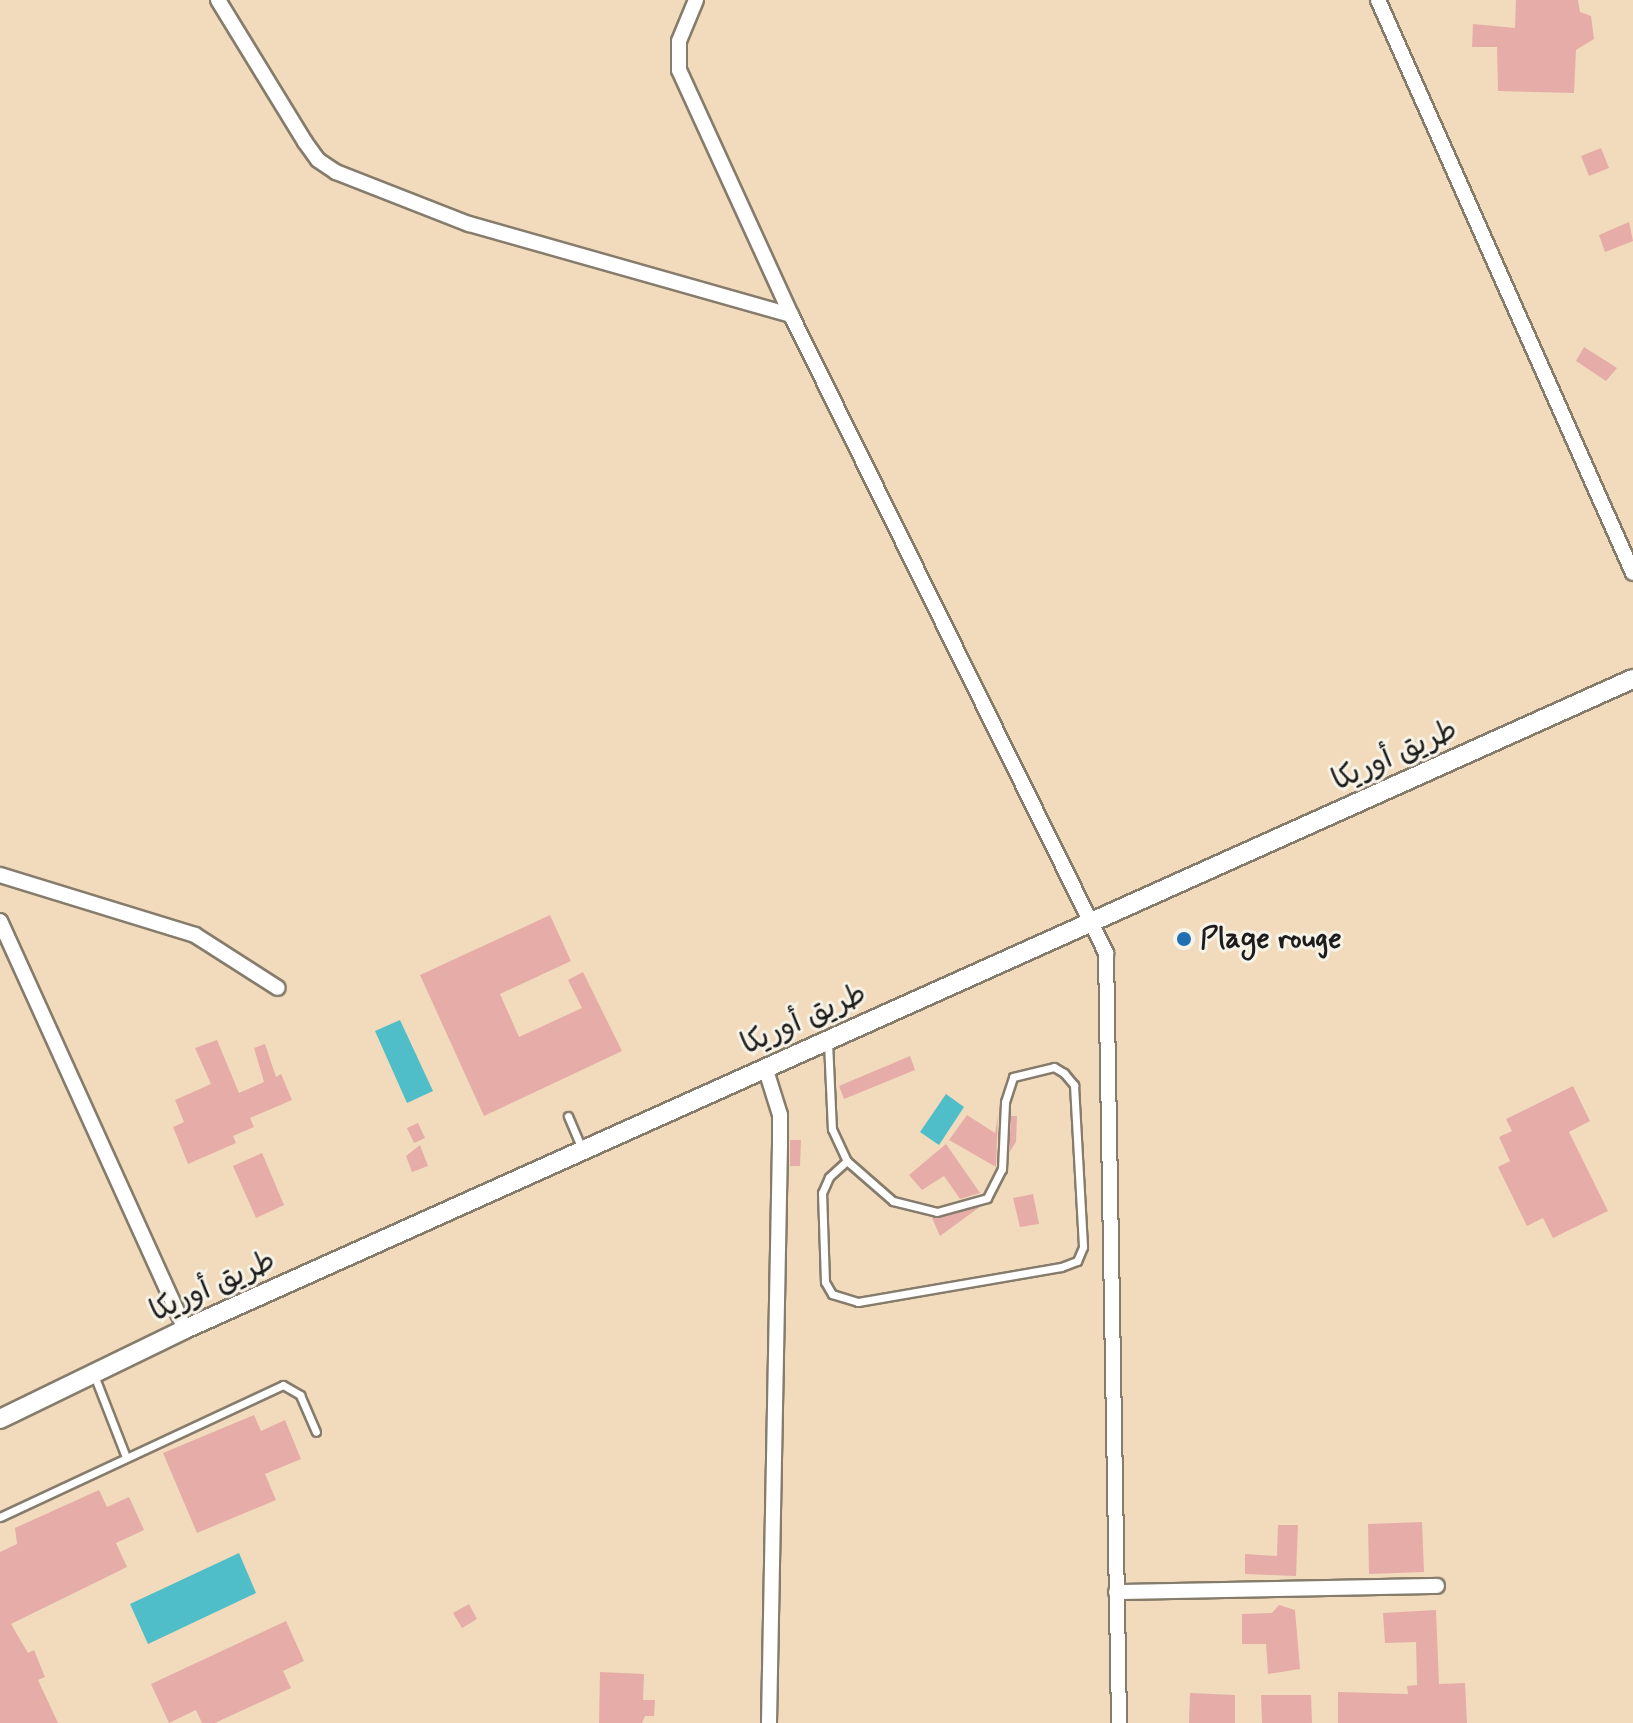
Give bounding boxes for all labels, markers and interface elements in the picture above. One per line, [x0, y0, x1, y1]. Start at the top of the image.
street label: طريق أوريكا [1327, 712, 1463, 800]
place label: Plage rouge [1200, 921, 1342, 957]
marker: Plage rouge [1175, 930, 1193, 948]
street label: طريق أوريكا [736, 976, 872, 1064]
street label: طريق أوريكا [145, 1243, 281, 1331]

